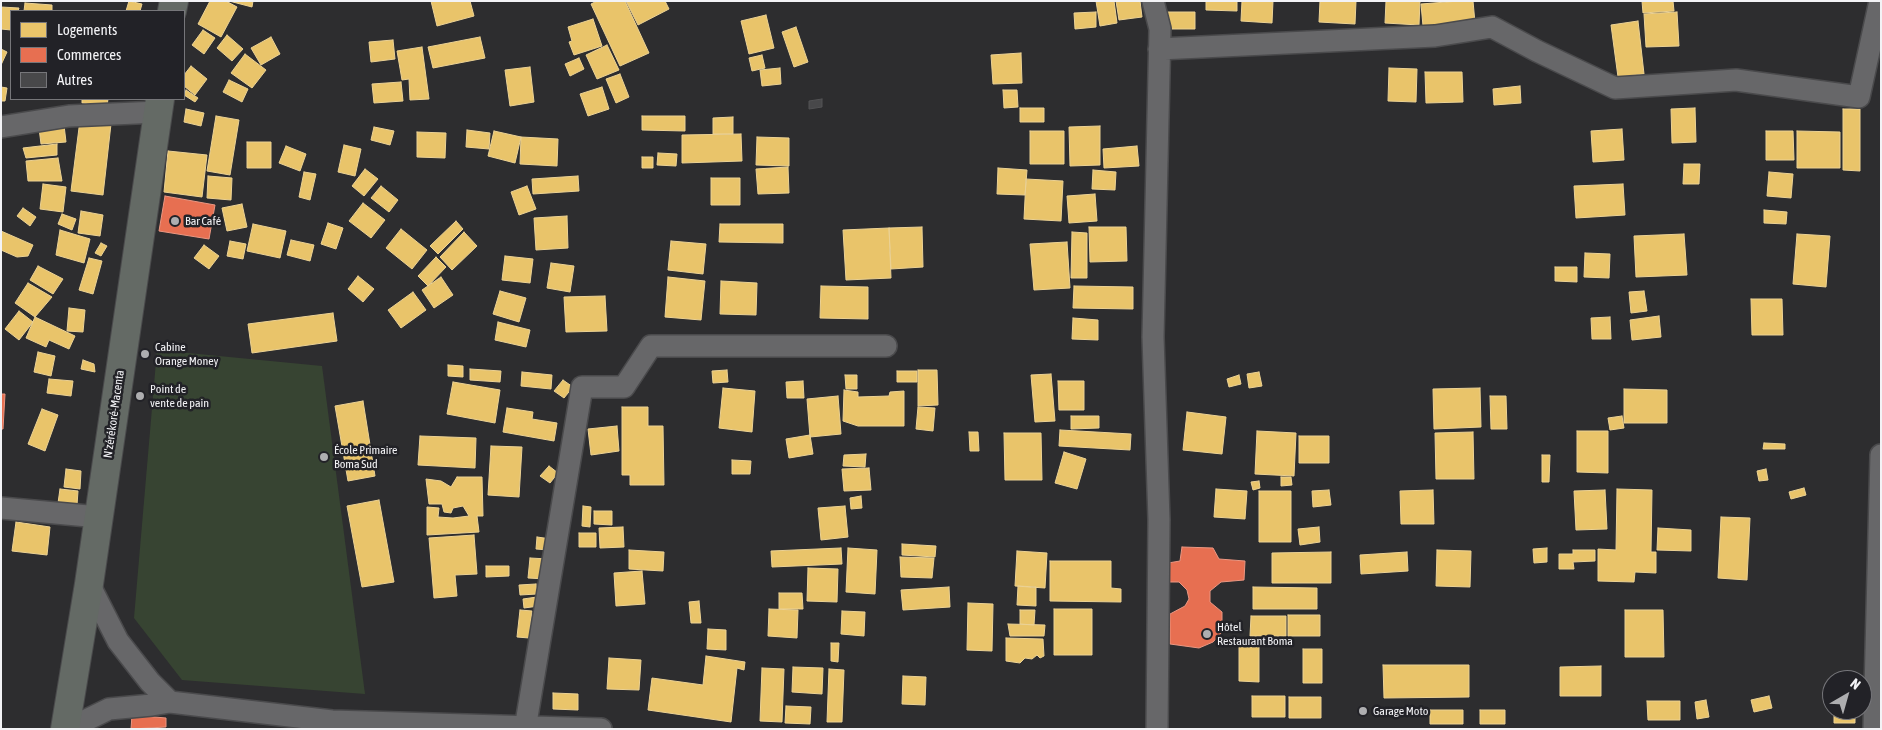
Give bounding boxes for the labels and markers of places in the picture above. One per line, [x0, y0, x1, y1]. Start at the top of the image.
place label: Bar Café [185, 214, 221, 228]
marker: Bar Café [169, 215, 181, 227]
place label: Cabine Orange Money [155, 340, 218, 368]
marker: Cabine Orange Money [139, 348, 151, 360]
place label: Point de vente de pain [150, 382, 209, 410]
marker: Point de vente de pain [134, 390, 146, 402]
place label: École Primaire Boma Sud [334, 443, 397, 471]
marker: École Primaire Boma Sud [318, 451, 330, 463]
place label: Hôtel Restaurant Boma [1217, 620, 1293, 648]
marker: Hôtel Restaurant Boma [1201, 628, 1213, 640]
place label: Garage Moto [1373, 704, 1428, 718]
marker: Garage Moto [1357, 705, 1369, 717]

